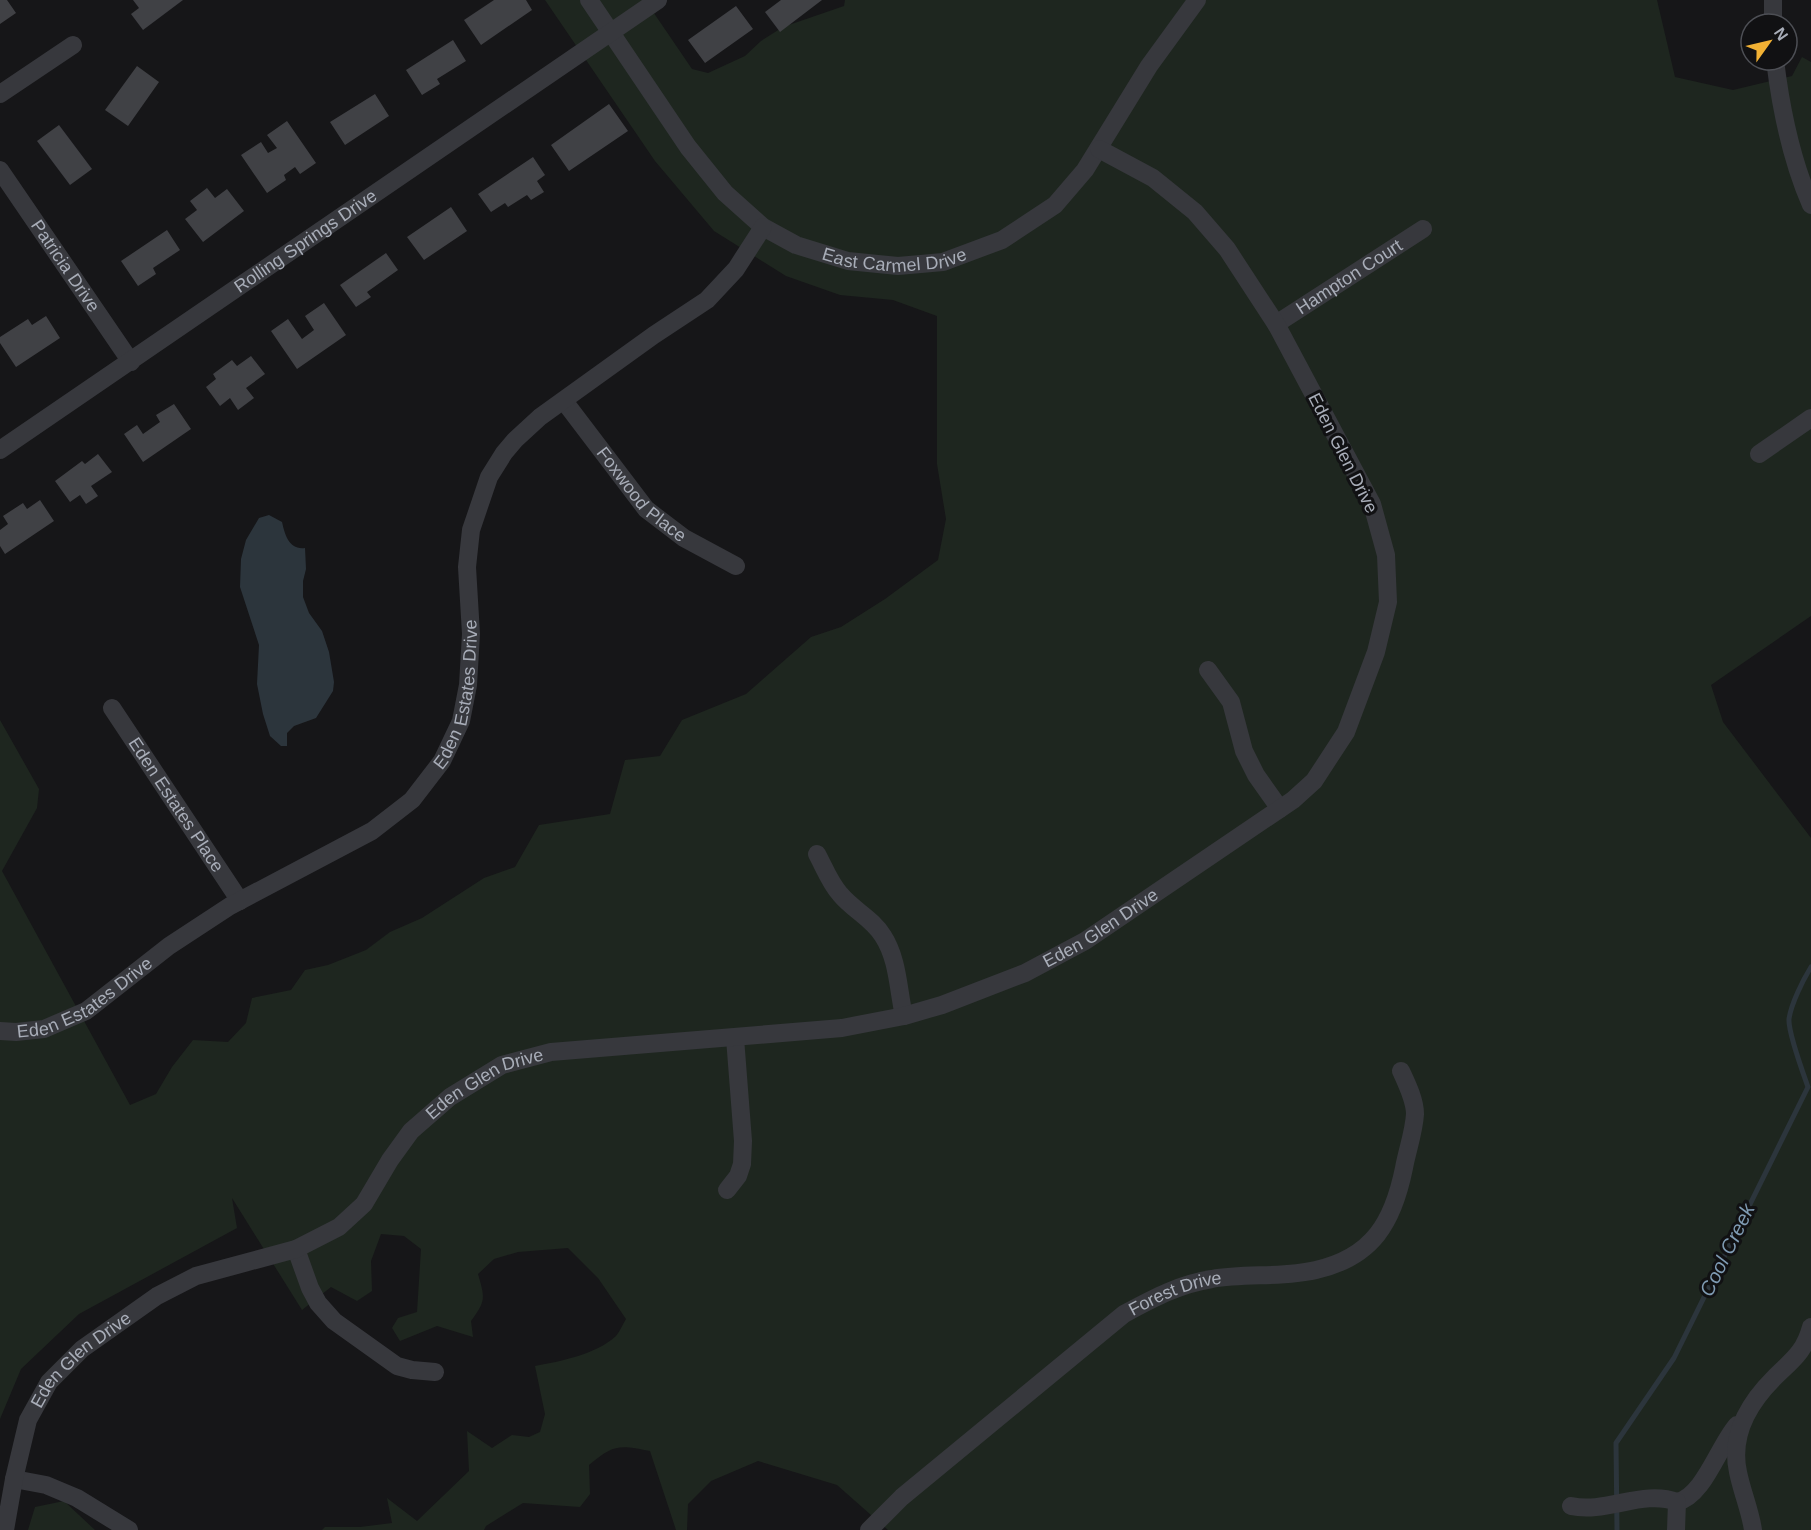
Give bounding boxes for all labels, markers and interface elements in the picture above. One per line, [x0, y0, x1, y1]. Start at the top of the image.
north arrow [1739, 12, 1799, 72]
text: N [1771, 24, 1791, 43]
street label: Rolling Springs Drive [230, 185, 380, 297]
street label: Patricia Drive [27, 216, 104, 316]
street label: Hampton Court [1292, 235, 1406, 318]
street label: East Carmel Drive [820, 244, 969, 277]
street label: Eden Glen Drive [1304, 390, 1382, 516]
street label: Foxwood Place [593, 443, 690, 546]
street label: Eden Estates Drive [429, 619, 481, 773]
street label: Eden Estates Place [124, 734, 228, 876]
street label: Eden Glen Drive [1040, 884, 1162, 972]
street label: Eden Estates Drive [16, 953, 156, 1042]
street label: Eden Glen Drive [422, 1044, 545, 1123]
water label: Cool Creek [1695, 1199, 1759, 1300]
street label: Forest Drive [1125, 1268, 1223, 1320]
street label: Eden Glen Drive [27, 1308, 135, 1411]

